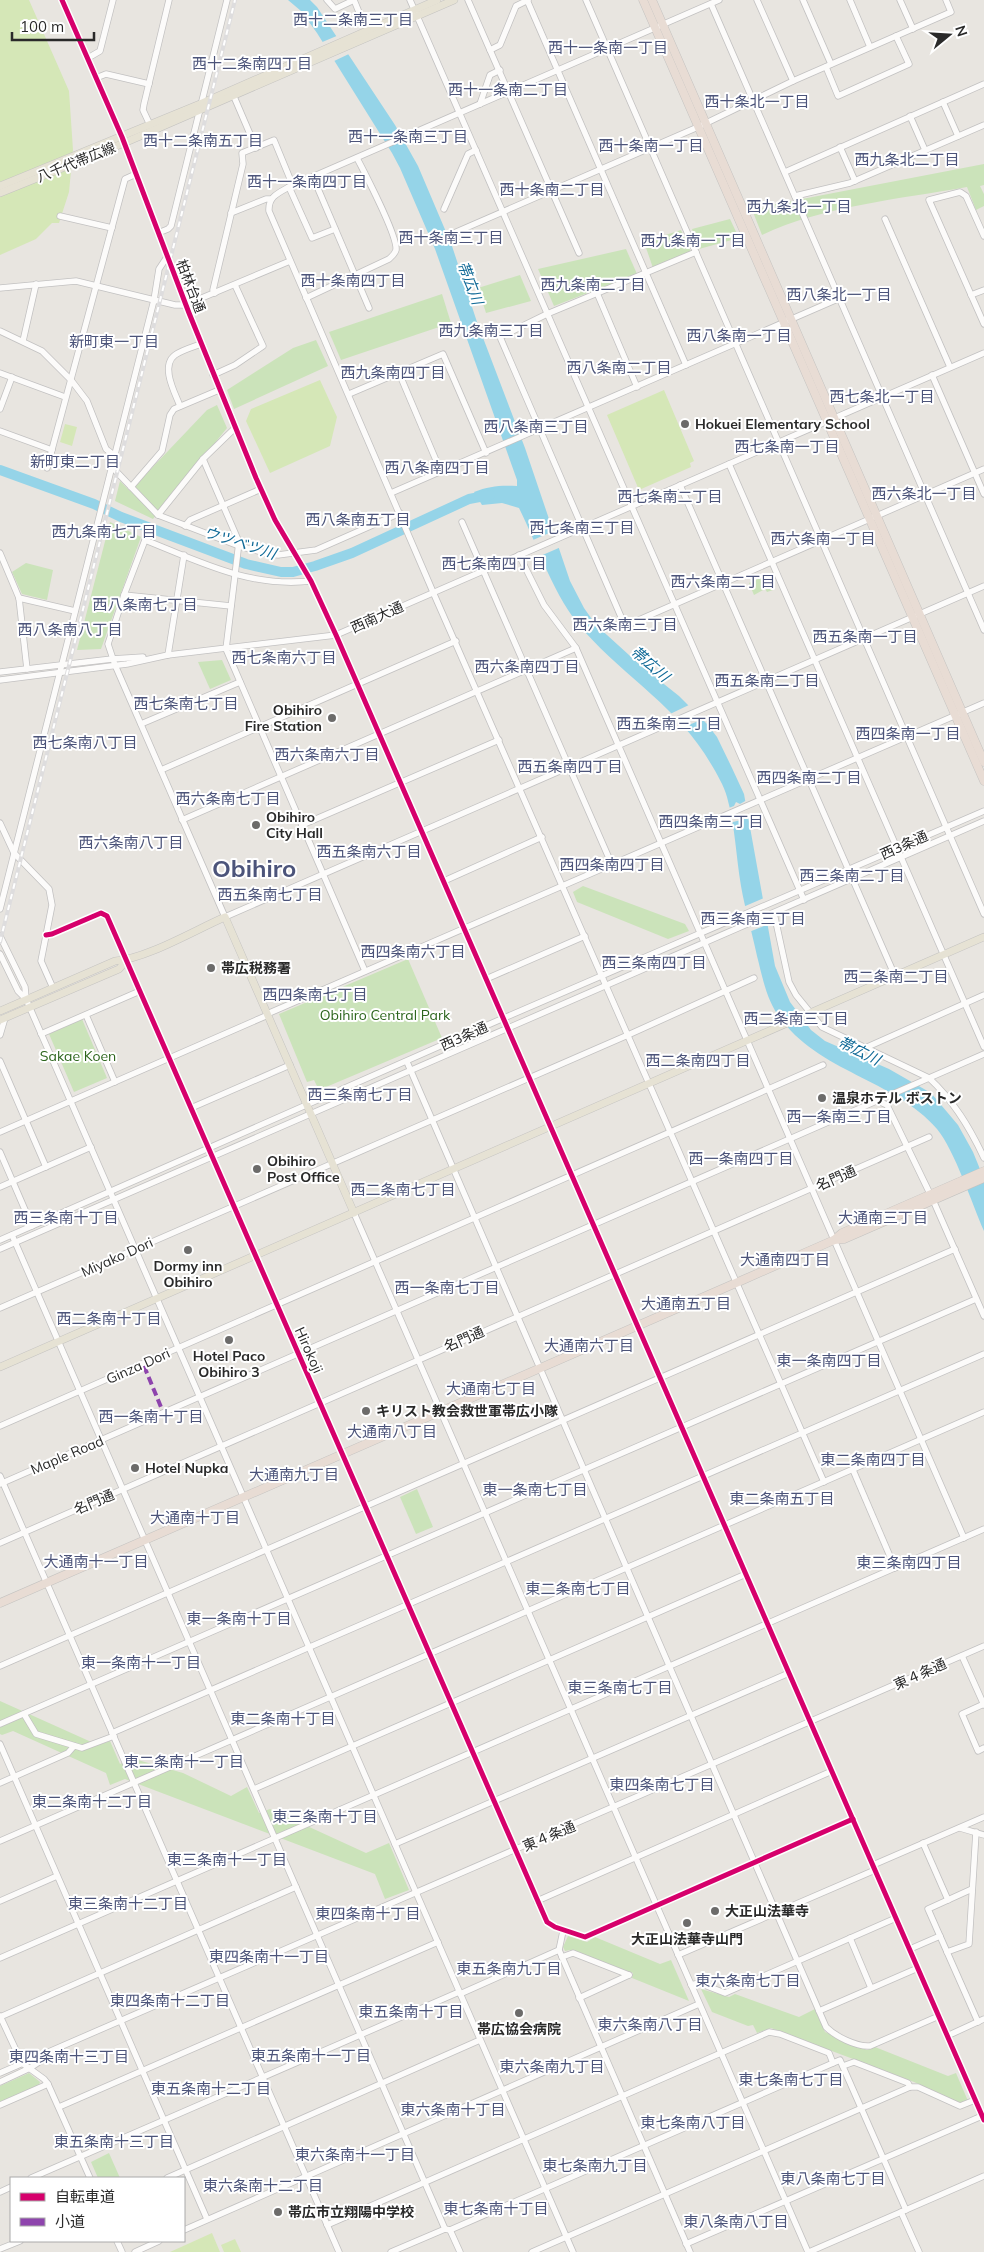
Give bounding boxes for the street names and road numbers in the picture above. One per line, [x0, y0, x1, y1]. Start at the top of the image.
street label: 八千代帯広線 [34, 138, 118, 186]
street label: 柏林台通 [173, 257, 209, 315]
street label: 西南大通 [348, 597, 406, 637]
street label: 西3条通 [877, 827, 931, 863]
street label: 西3条通 [437, 1018, 491, 1054]
street label: 名門通 [813, 1161, 859, 1195]
street label: Miyako Dori [78, 1233, 156, 1281]
street label: 名門通 [441, 1322, 487, 1356]
street label: Hirokoji [291, 1324, 327, 1376]
street label: Ginza Dori [103, 1344, 173, 1388]
street label: Maple Road [28, 1432, 106, 1478]
street label: 名門通 [71, 1486, 117, 1518]
street label: 東４条通 [891, 1654, 949, 1694]
street label: 東４条通 [520, 1817, 578, 1855]

